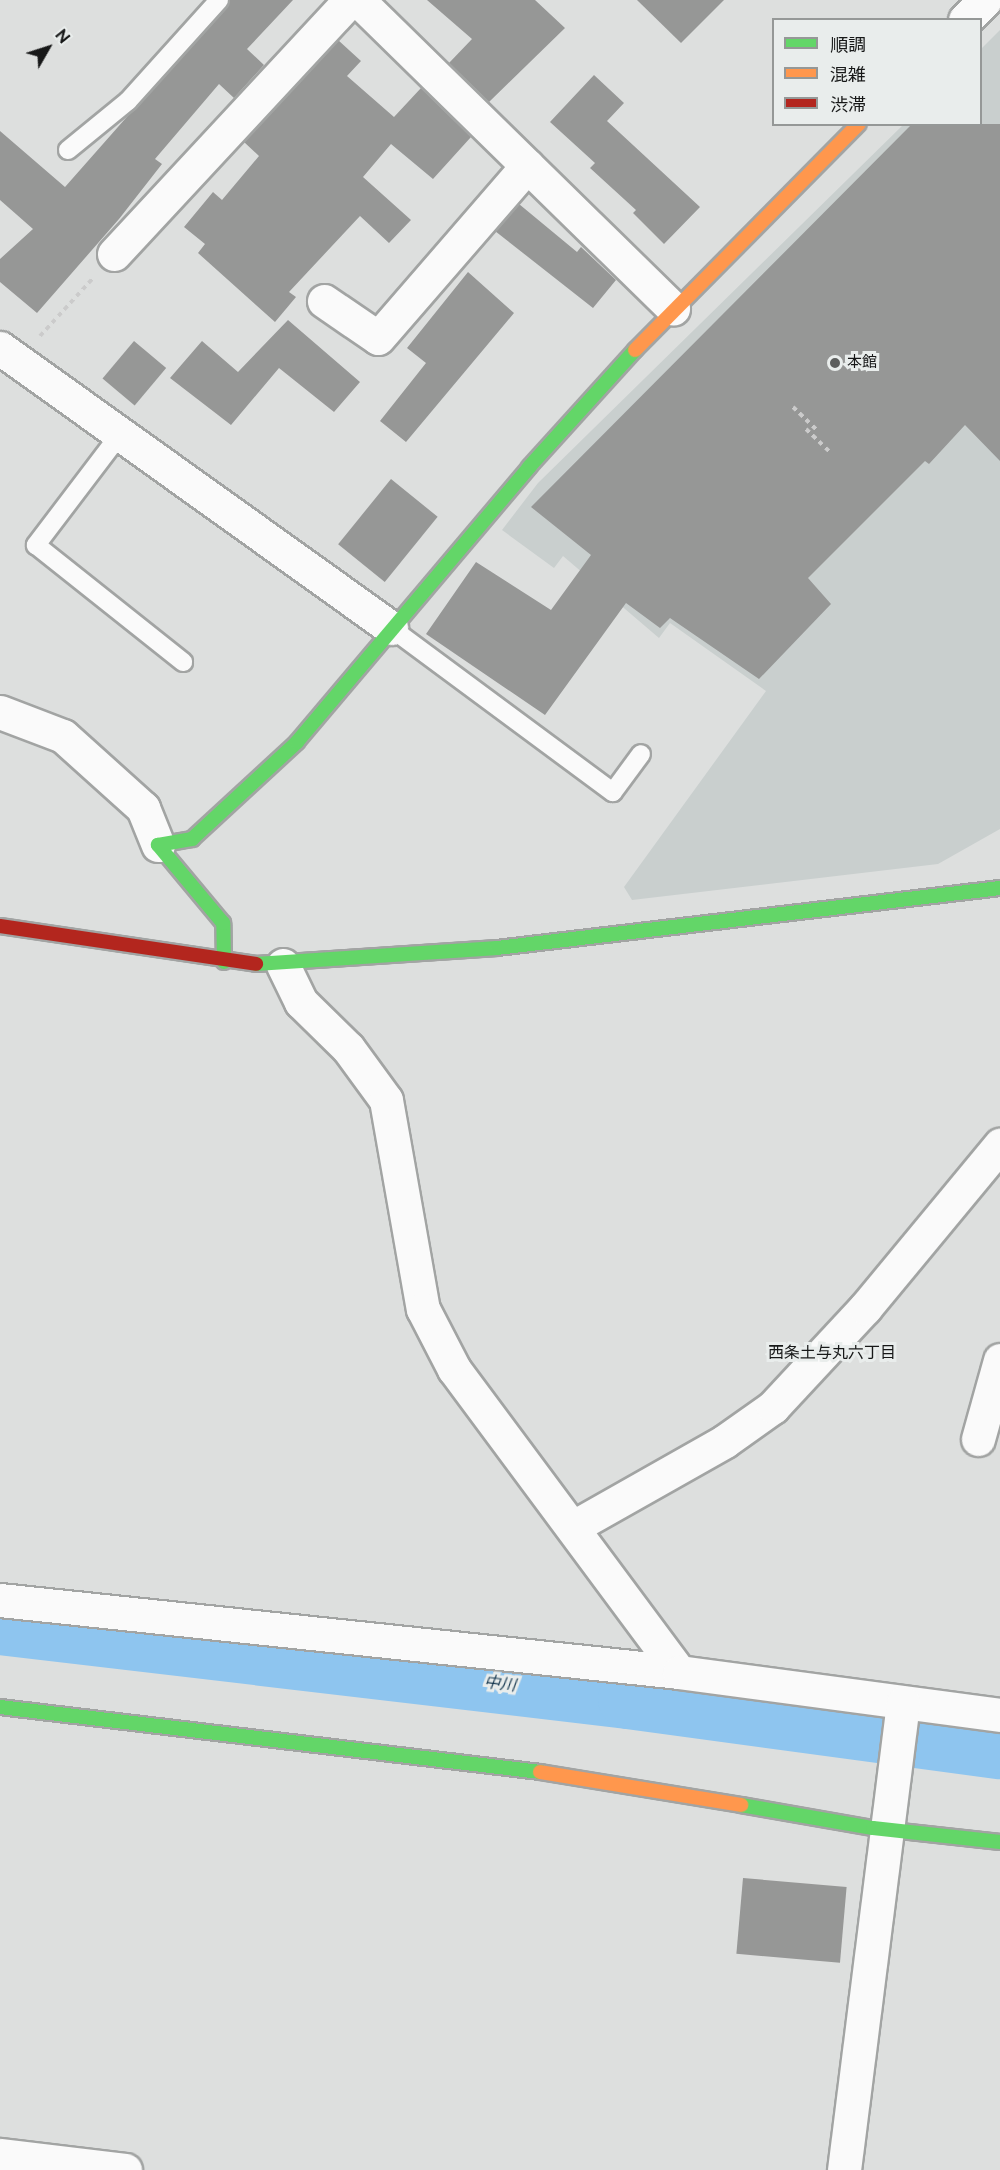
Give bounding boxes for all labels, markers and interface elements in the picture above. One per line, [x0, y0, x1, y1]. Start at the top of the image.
north arrow [18, 18, 78, 78]
legend [772, 18, 982, 126]
text: N [51, 26, 74, 47]
text: 順調 [830, 34, 866, 55]
text: 混雑 [830, 64, 866, 85]
text: 渋滞 [830, 94, 866, 115]
place label: 本館 [847, 354, 877, 372]
marker: 本館 [828, 356, 842, 370]
district label: 西条土与丸六丁目 [768, 1343, 896, 1363]
water label: 中川 [483, 1673, 517, 1695]

